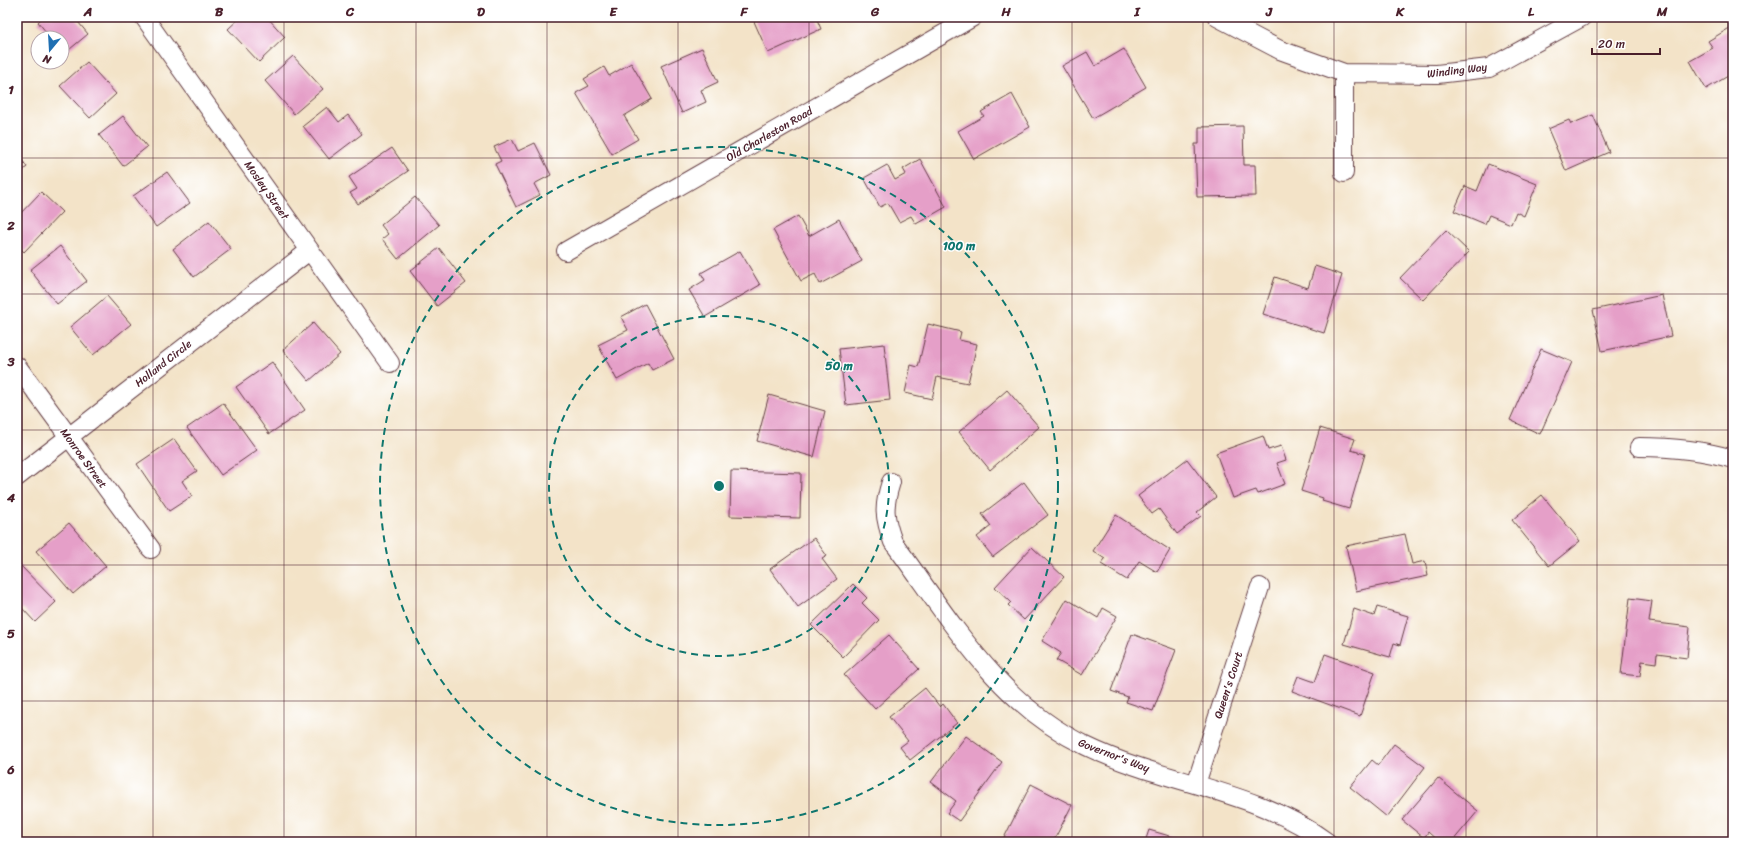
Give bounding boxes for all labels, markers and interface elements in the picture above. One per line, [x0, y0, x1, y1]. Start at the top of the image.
text: A [83, 0, 92, 23]
text: B [215, 0, 224, 23]
text: C [345, 0, 355, 23]
text: D [477, 0, 485, 23]
text: E [609, 0, 618, 23]
text: F [739, 0, 748, 23]
text: G [870, 0, 880, 23]
text: H [1000, 0, 1011, 23]
text: I [1133, 0, 1141, 23]
text: J [1265, 0, 1273, 23]
text: K [1395, 0, 1405, 23]
text: L [1528, 0, 1535, 23]
text: M [1656, 0, 1668, 23]
north arrow [30, 30, 70, 70]
scale bar [1592, 30, 1660, 56]
text: 20 m [1598, 33, 1625, 55]
text: N [40, 49, 55, 70]
street label: Winding Way [1426, 57, 1488, 84]
text: 1 [8, 78, 14, 101]
street label: Old Charleston Road [722, 101, 817, 167]
street label: Mosley Street [239, 157, 294, 224]
text: 2 [6, 214, 15, 237]
text: 100 m [943, 235, 976, 257]
street label: Holland Circle [130, 335, 196, 392]
text: 3 [6, 350, 15, 373]
text: 50 m [825, 355, 853, 377]
street label: Monroe Street [55, 424, 112, 493]
centre of rings [712, 479, 726, 493]
text: 4 [6, 486, 16, 509]
text: 5 [7, 622, 15, 645]
street label: Queen's Court [1209, 649, 1248, 721]
street label: Governor's Way [1075, 733, 1153, 778]
text: 6 [6, 758, 15, 781]

